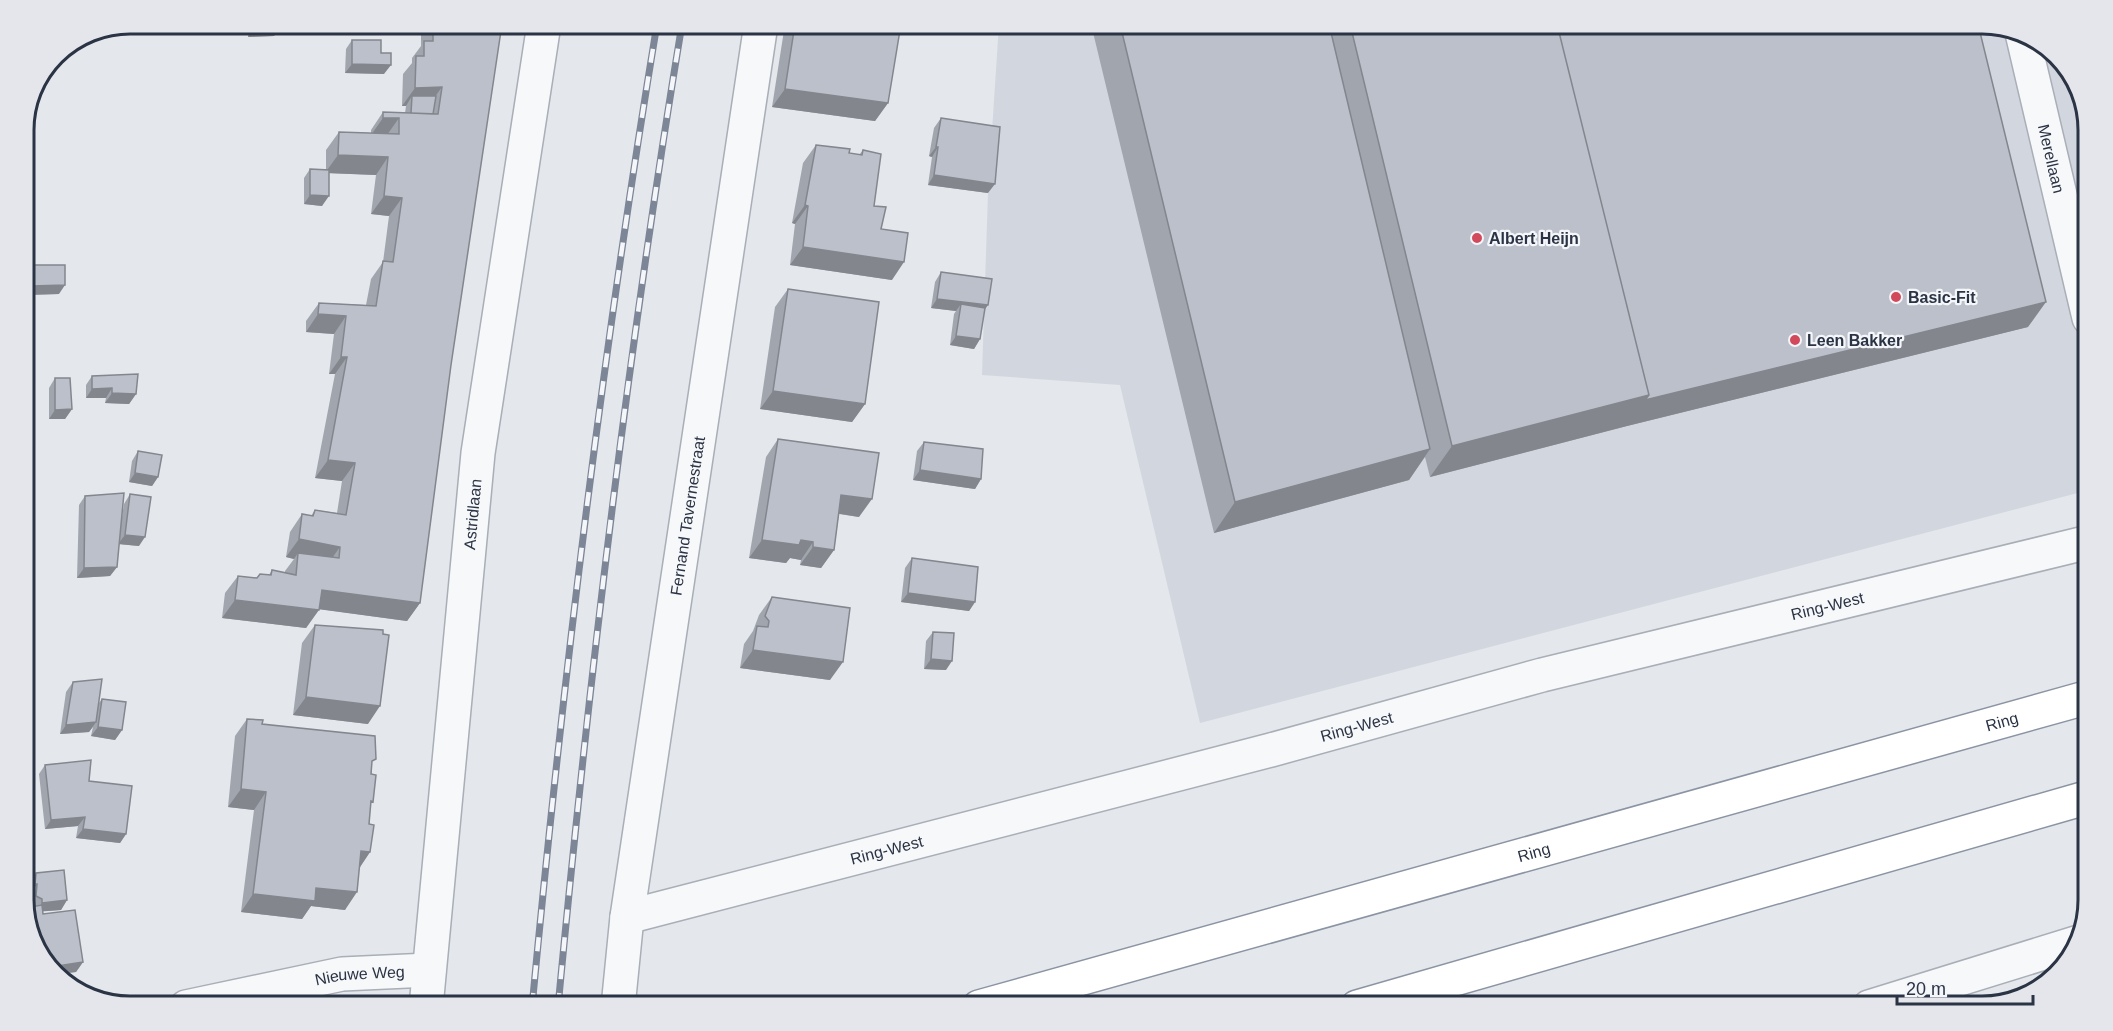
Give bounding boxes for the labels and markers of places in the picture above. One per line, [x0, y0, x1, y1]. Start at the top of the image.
place label: Albert Heijn [1489, 230, 1579, 247]
marker: Albert Heijn [1470, 231, 1484, 245]
place label: Basic-Fit [1908, 289, 1976, 306]
marker: Basic-Fit [1889, 290, 1903, 304]
place label: Leen Bakker [1807, 332, 1902, 349]
marker: Leen Bakker [1788, 333, 1802, 347]

